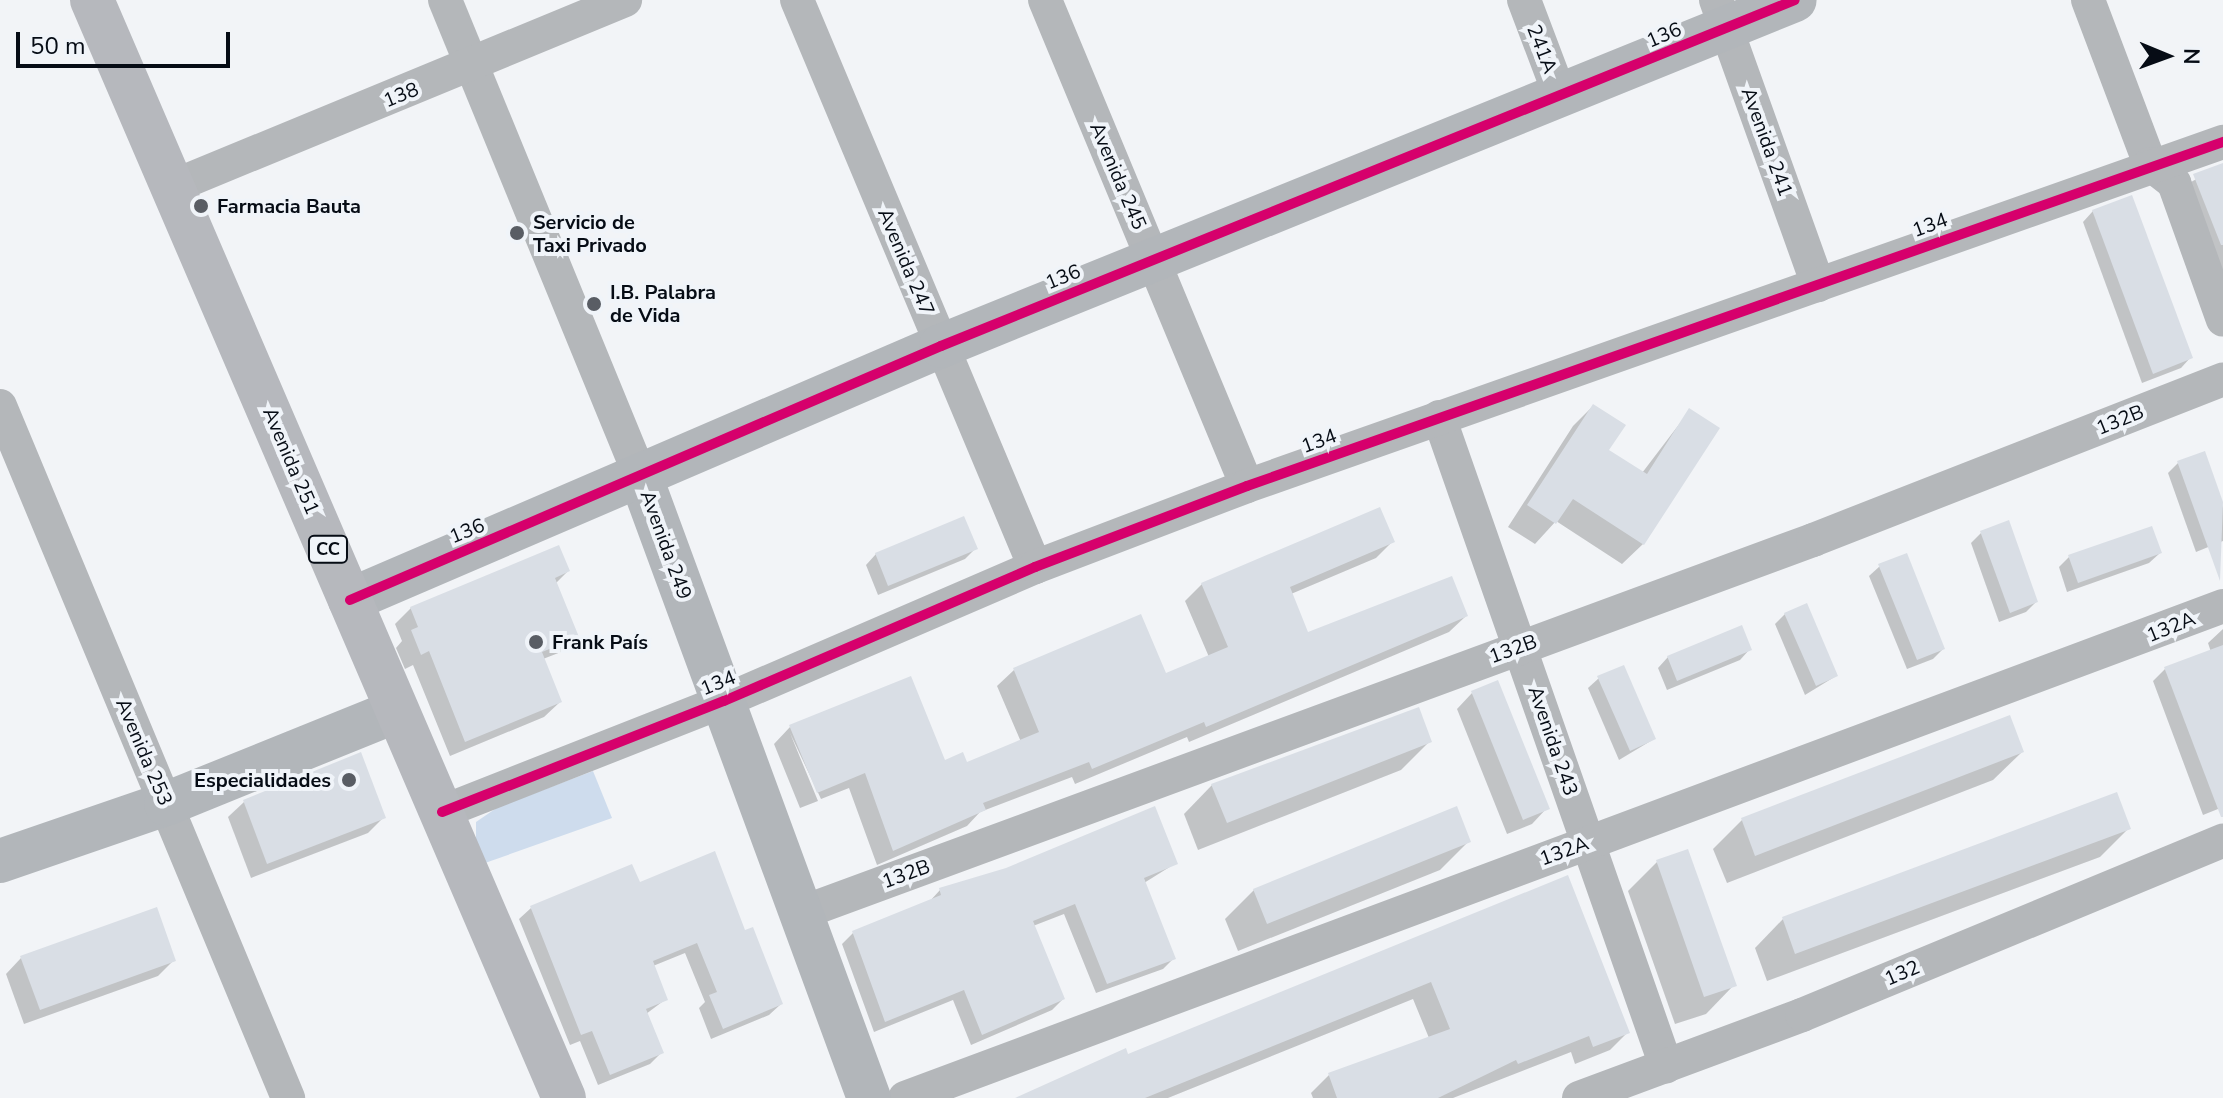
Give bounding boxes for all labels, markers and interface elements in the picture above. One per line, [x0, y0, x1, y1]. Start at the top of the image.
scale bar [20, 16, 234, 66]
north arrow [2127, 16, 2207, 96]
street label: 136 [1643, 17, 1685, 53]
street label: 241A [1522, 21, 1562, 77]
text: 50 m [30, 30, 86, 62]
text: N [2176, 48, 2206, 65]
street label: 138 [380, 77, 422, 113]
street label: Avenida 241 [1736, 84, 1798, 200]
street label: Avenida 245 [1085, 119, 1151, 233]
place label: Farmacia Bauta [217, 194, 361, 218]
marker: Farmacia Bauta [192, 197, 210, 215]
street label: Avenida 247 [873, 205, 939, 319]
street label: 134 [1909, 208, 1951, 242]
place label: Servicio de Taxi Privado [533, 210, 647, 257]
marker: Servicio de Taxi Privado [508, 224, 526, 242]
street label: 136 [1042, 259, 1084, 295]
place label: I.B. Palabra de Vida [610, 280, 716, 327]
marker: I.B. Palabra de Vida [585, 295, 603, 313]
street label: 132B [2093, 400, 2147, 440]
street label: Avenida 251 [258, 404, 324, 518]
street label: 134 [1298, 424, 1340, 458]
street label: Avenida 249 [635, 487, 697, 603]
street label: 136 [446, 513, 488, 549]
road number: CC [306, 535, 350, 563]
street label: 132A [2143, 606, 2199, 648]
street label: 132B [1486, 629, 1540, 669]
place label: Frank País [552, 630, 648, 654]
marker: Frank País [527, 633, 545, 651]
street label: 134 [697, 665, 739, 701]
street label: Avenida 243 [1523, 683, 1583, 799]
street label: Avenida 253 [111, 695, 177, 809]
place label: Especialidades [194, 768, 331, 792]
marker: Especialidades [338, 769, 360, 791]
street label: 132A [1536, 831, 1592, 871]
street label: 132B [879, 854, 933, 894]
street label: 132 [1881, 955, 1923, 991]

